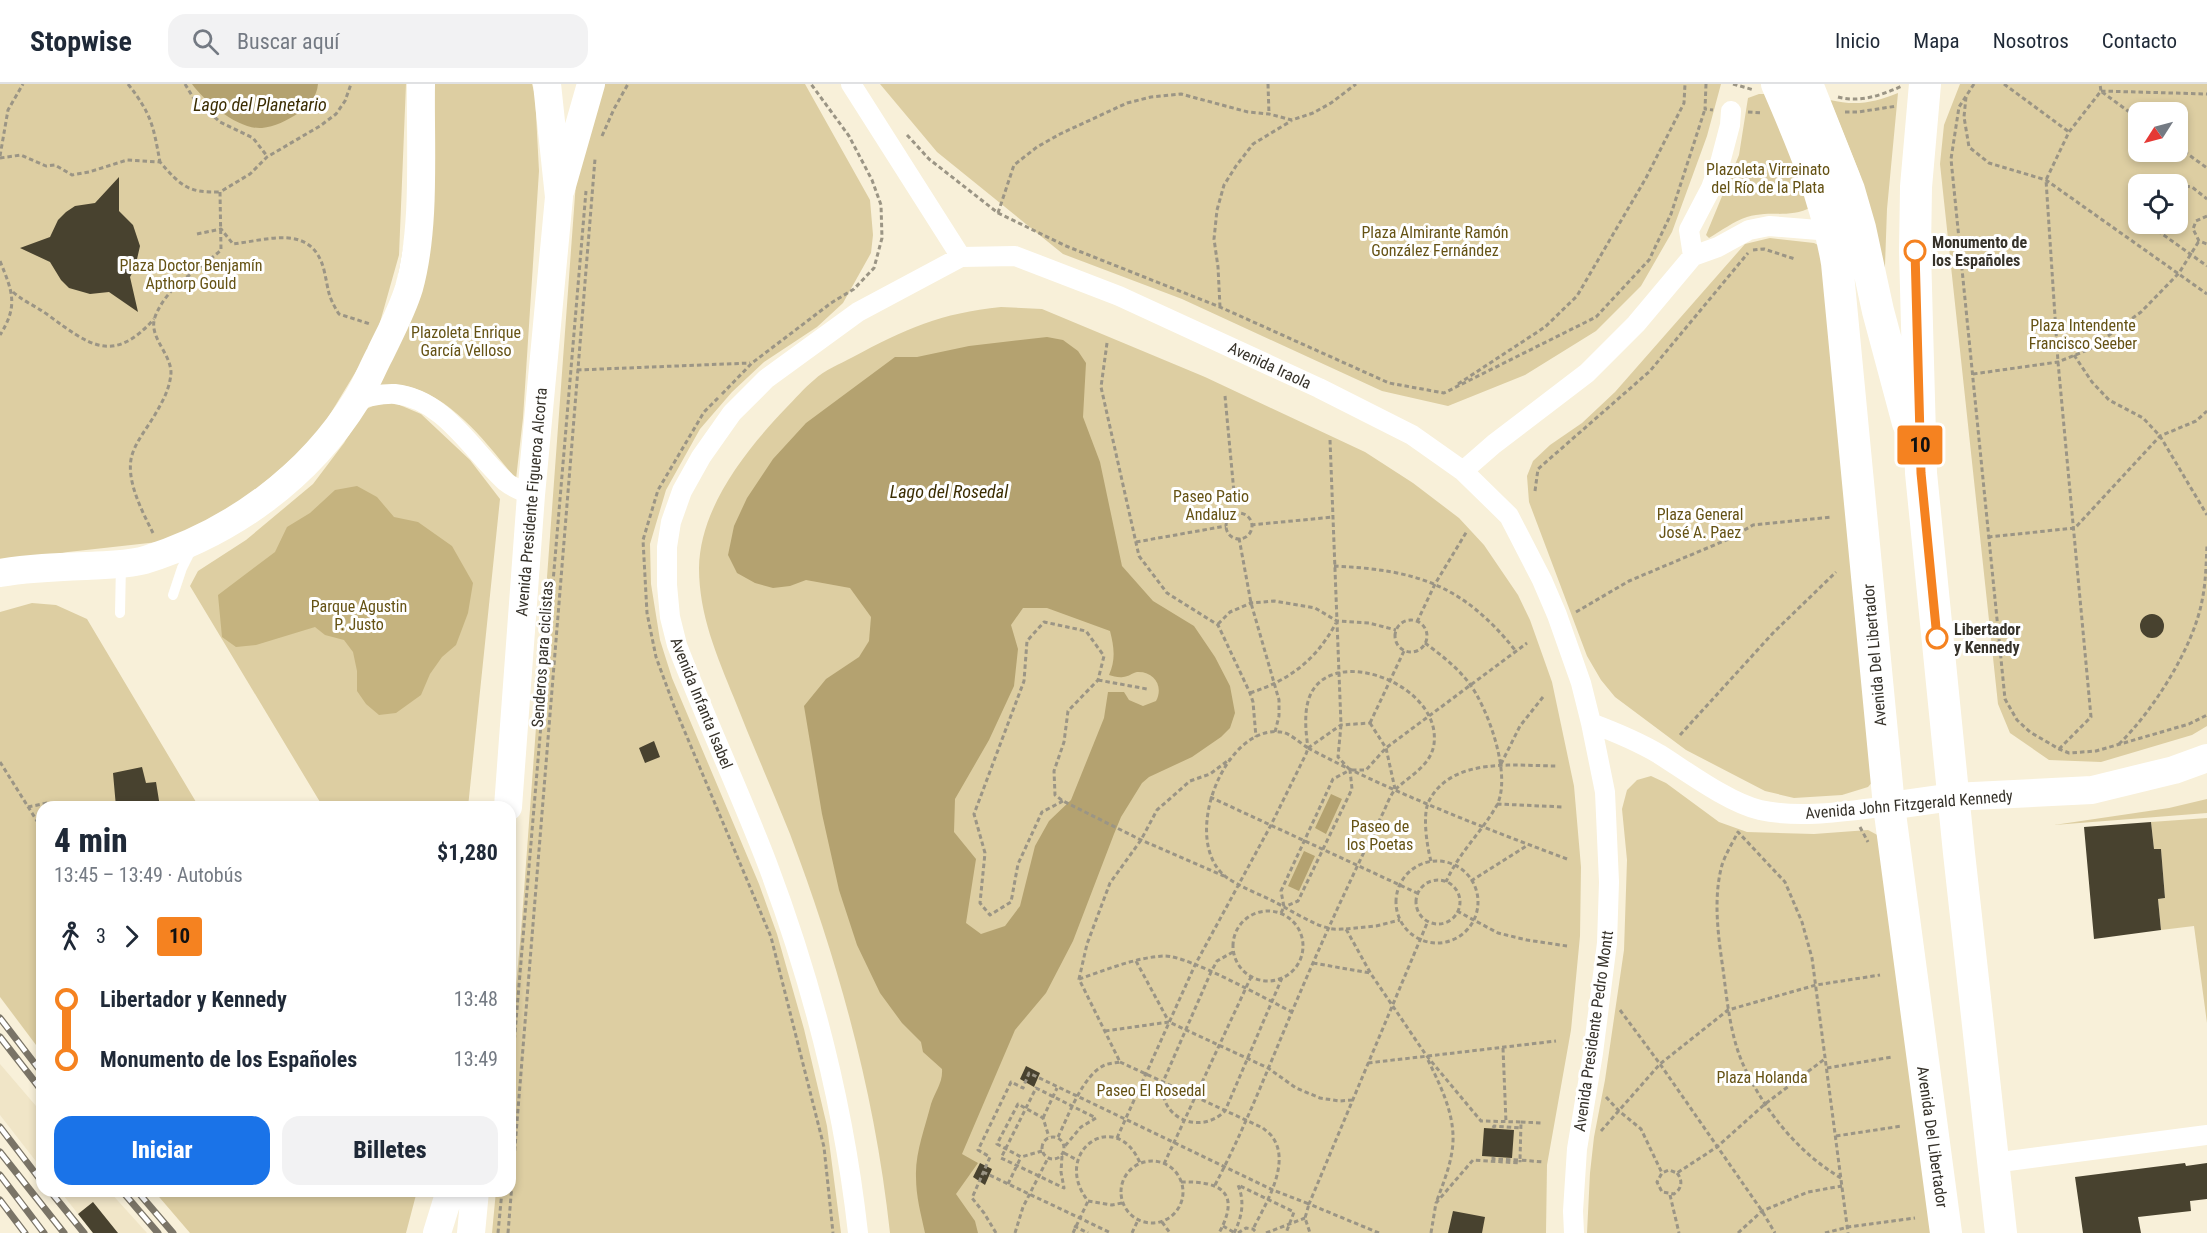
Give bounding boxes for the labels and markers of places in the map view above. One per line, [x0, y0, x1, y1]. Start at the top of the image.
place label: Monumento de los Españoles [1932, 233, 2027, 270]
marker: Monumento de los Españoles [1904, 240, 1926, 262]
place label: Libertador y Kennedy [1954, 620, 2021, 657]
marker: Libertador y Kennedy [1926, 627, 1948, 649]

